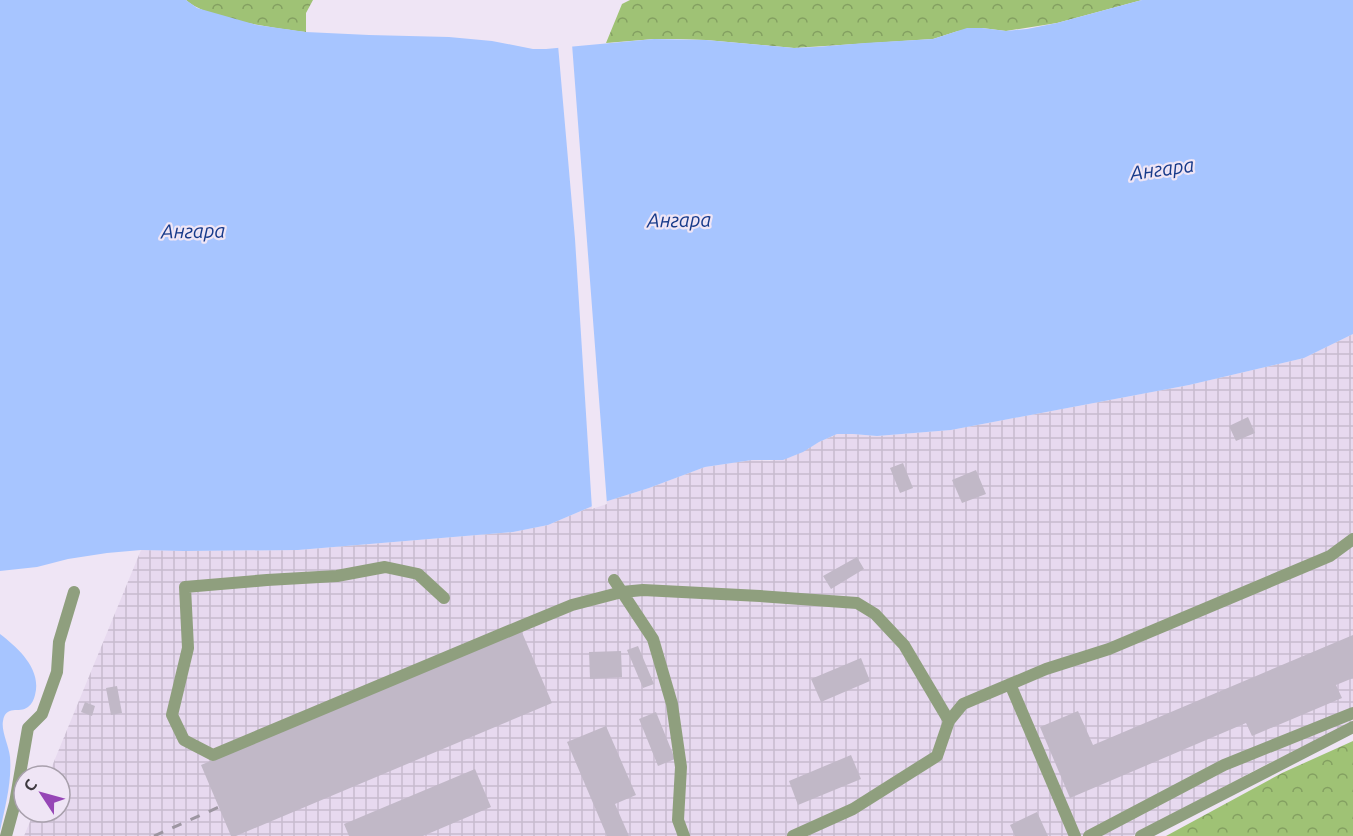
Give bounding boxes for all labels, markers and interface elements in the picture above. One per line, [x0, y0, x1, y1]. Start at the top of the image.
water label: Ангара [1127, 153, 1196, 185]
water label: Ангара [646, 207, 712, 232]
water label: Ангара [160, 218, 226, 243]
north arrow [12, 764, 72, 824]
text: С [20, 776, 40, 795]

